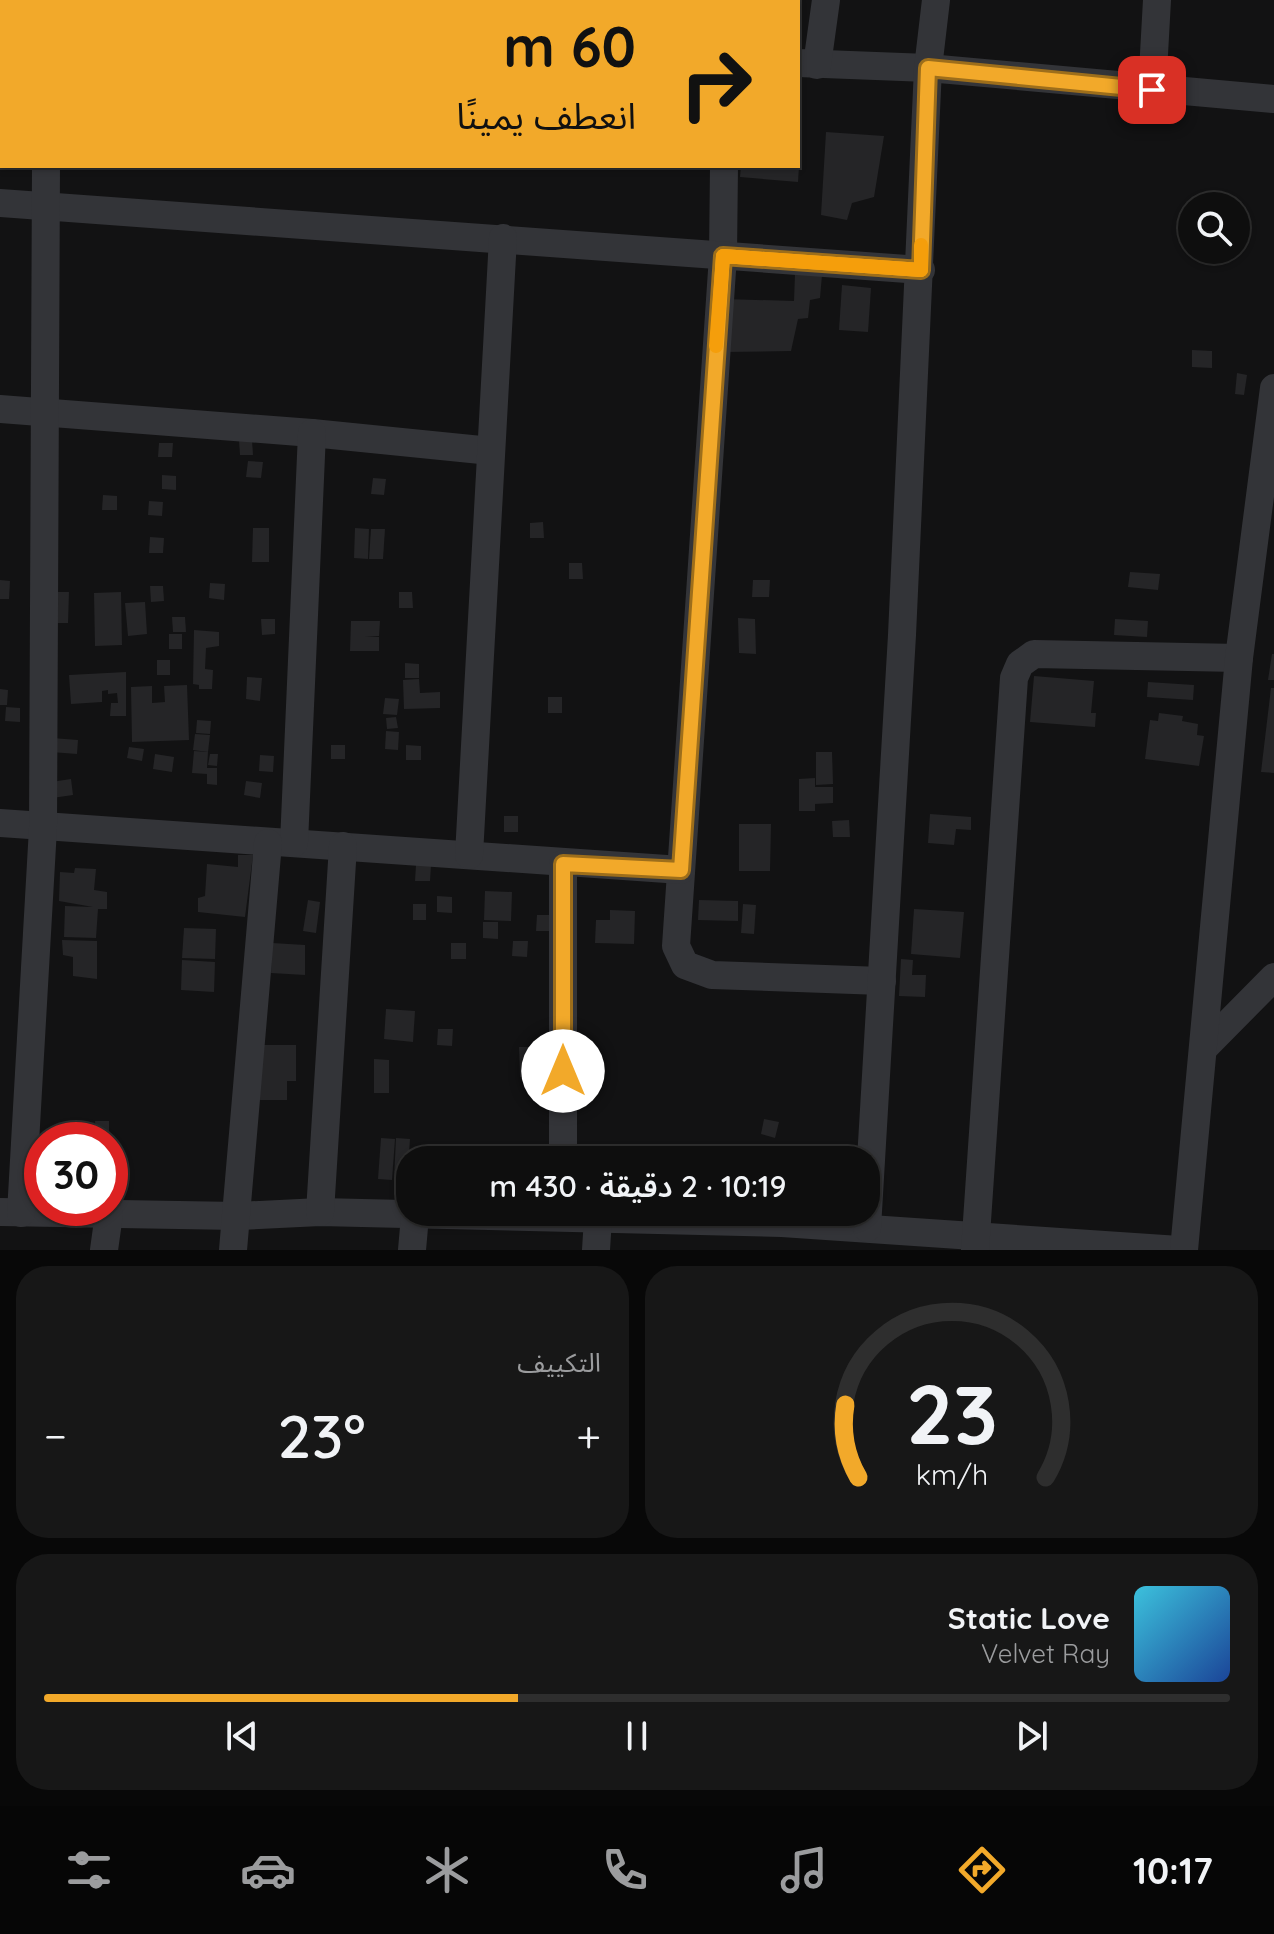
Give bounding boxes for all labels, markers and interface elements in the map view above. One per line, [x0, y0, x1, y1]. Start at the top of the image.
text: 60 m [503, 11, 636, 81]
icon: right [664, 32, 768, 136]
pin [1118, 56, 1186, 124]
icon: arrive [1130, 68, 1174, 112]
text: انعطف يمينًا [456, 93, 636, 138]
map controls [1178, 192, 1250, 264]
button: search [1178, 192, 1250, 264]
position arrow [521, 1029, 605, 1113]
speed limit sign: 30 [24, 1122, 128, 1226]
text: 10:19 · 2 دقيقة · 430 m [490, 1167, 786, 1205]
text: التكييف [517, 1346, 601, 1379]
text: 23 [905, 1361, 998, 1465]
text: 23° [277, 1398, 366, 1473]
text: − [44, 1408, 67, 1463]
text: + [576, 1408, 601, 1463]
text: km/h [915, 1456, 988, 1492]
text: Static Love [948, 1599, 1110, 1637]
text: Velvet Ray [981, 1637, 1110, 1670]
icon: previous [220, 1714, 264, 1758]
icon: pause [615, 1714, 659, 1758]
icon: next [1010, 1714, 1054, 1758]
icon: filters [61, 1842, 117, 1898]
icon: car [240, 1842, 296, 1898]
icon: climate [419, 1842, 475, 1898]
icon: phone [597, 1842, 653, 1898]
icon: music [776, 1842, 832, 1898]
icon: directions [954, 1842, 1010, 1898]
text: 10:17 [1133, 1848, 1213, 1893]

